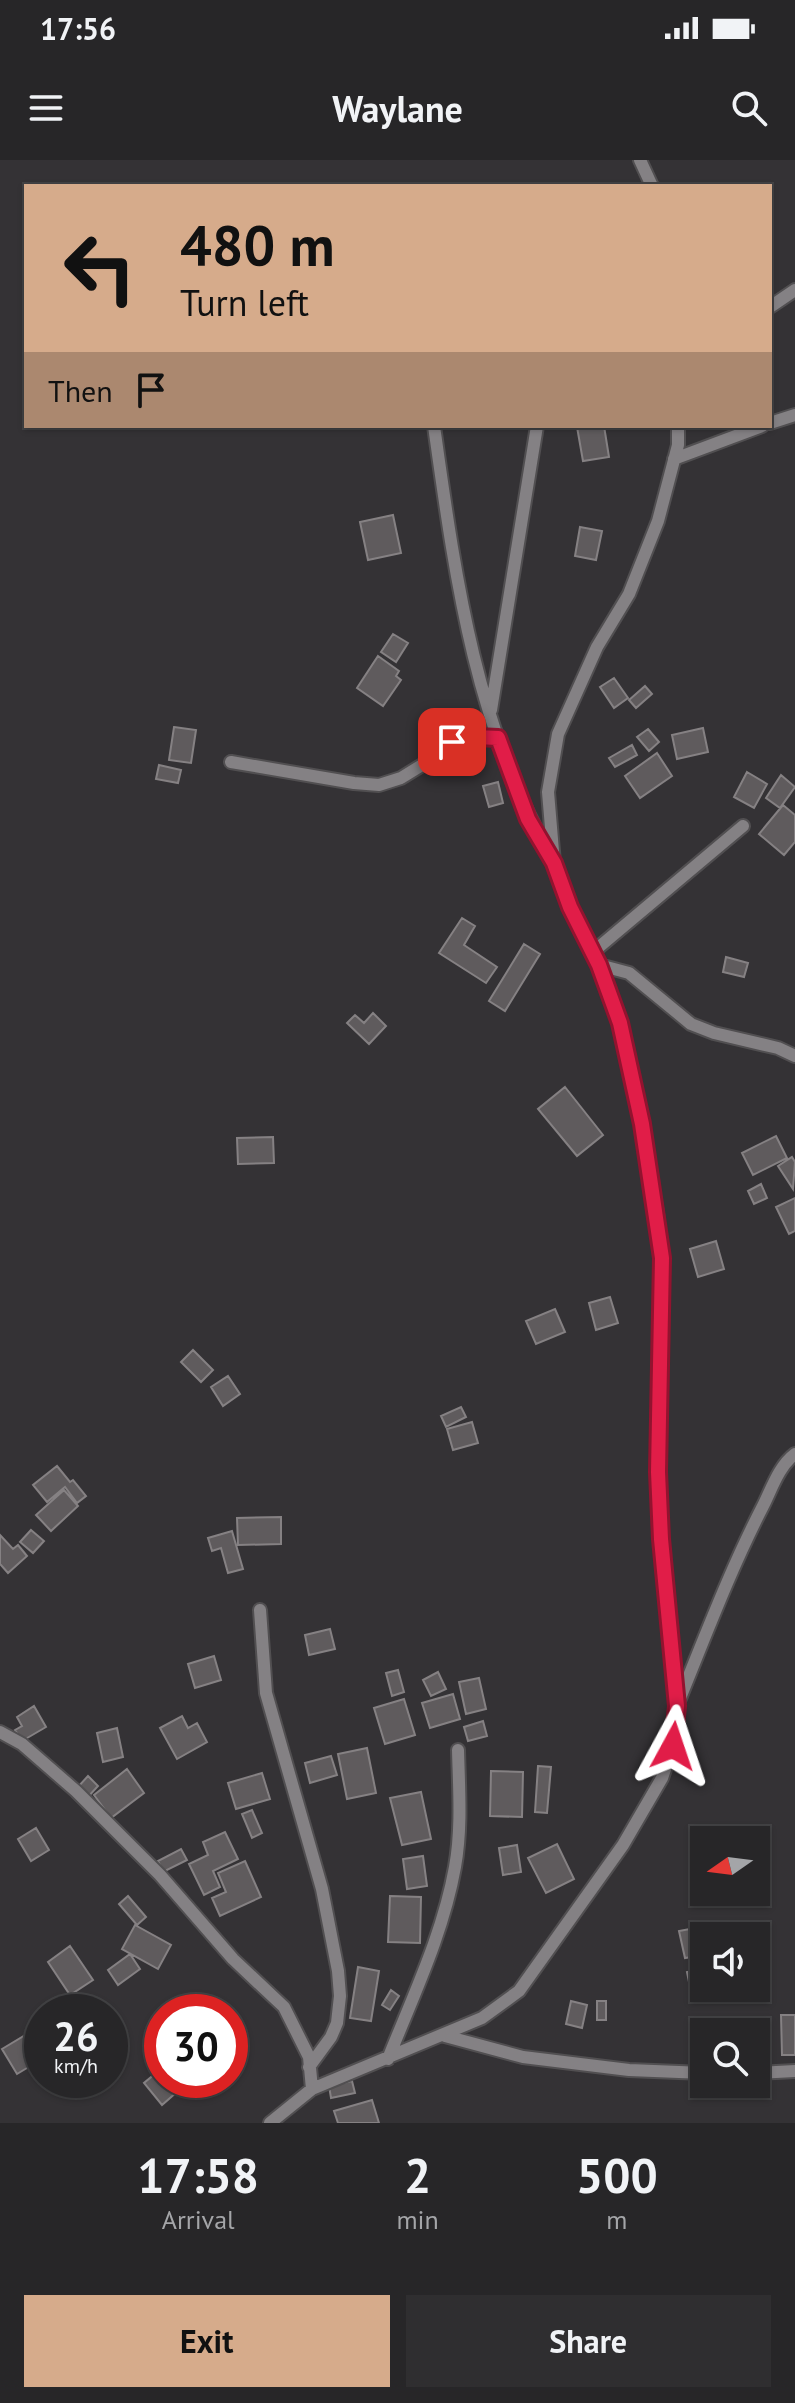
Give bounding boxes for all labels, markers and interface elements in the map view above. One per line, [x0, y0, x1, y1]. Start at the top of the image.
text: 17:56 [40, 9, 116, 48]
text: Waylane [332, 85, 463, 132]
icon: menu [24, 86, 68, 130]
icon: search [727, 86, 771, 130]
text: 480 m [180, 209, 335, 281]
icon: left [48, 216, 152, 320]
text: Turn left [180, 279, 309, 326]
icon: arrive [129, 368, 173, 412]
text: Then [48, 371, 113, 410]
pin [418, 708, 486, 776]
icon: arrive [430, 720, 474, 764]
position arrow [631, 1704, 715, 1788]
north arrow [690, 1826, 770, 1906]
map controls [690, 1826, 770, 2098]
button: sound [690, 1922, 770, 2002]
speed limit sign: 30 [144, 1994, 248, 2098]
text: 26 [53, 2010, 99, 2062]
button: search [690, 2018, 770, 2098]
text: km/h [54, 2053, 98, 2079]
text: 17:58 [137, 2144, 259, 2206]
text: 2 [404, 2144, 431, 2206]
text: 500 [576, 2144, 658, 2206]
text: Arrival [162, 2203, 235, 2236]
text: min [396, 2203, 439, 2236]
text: m [606, 2203, 627, 2236]
button: Exit [24, 2295, 390, 2387]
button: Share [406, 2295, 771, 2387]

